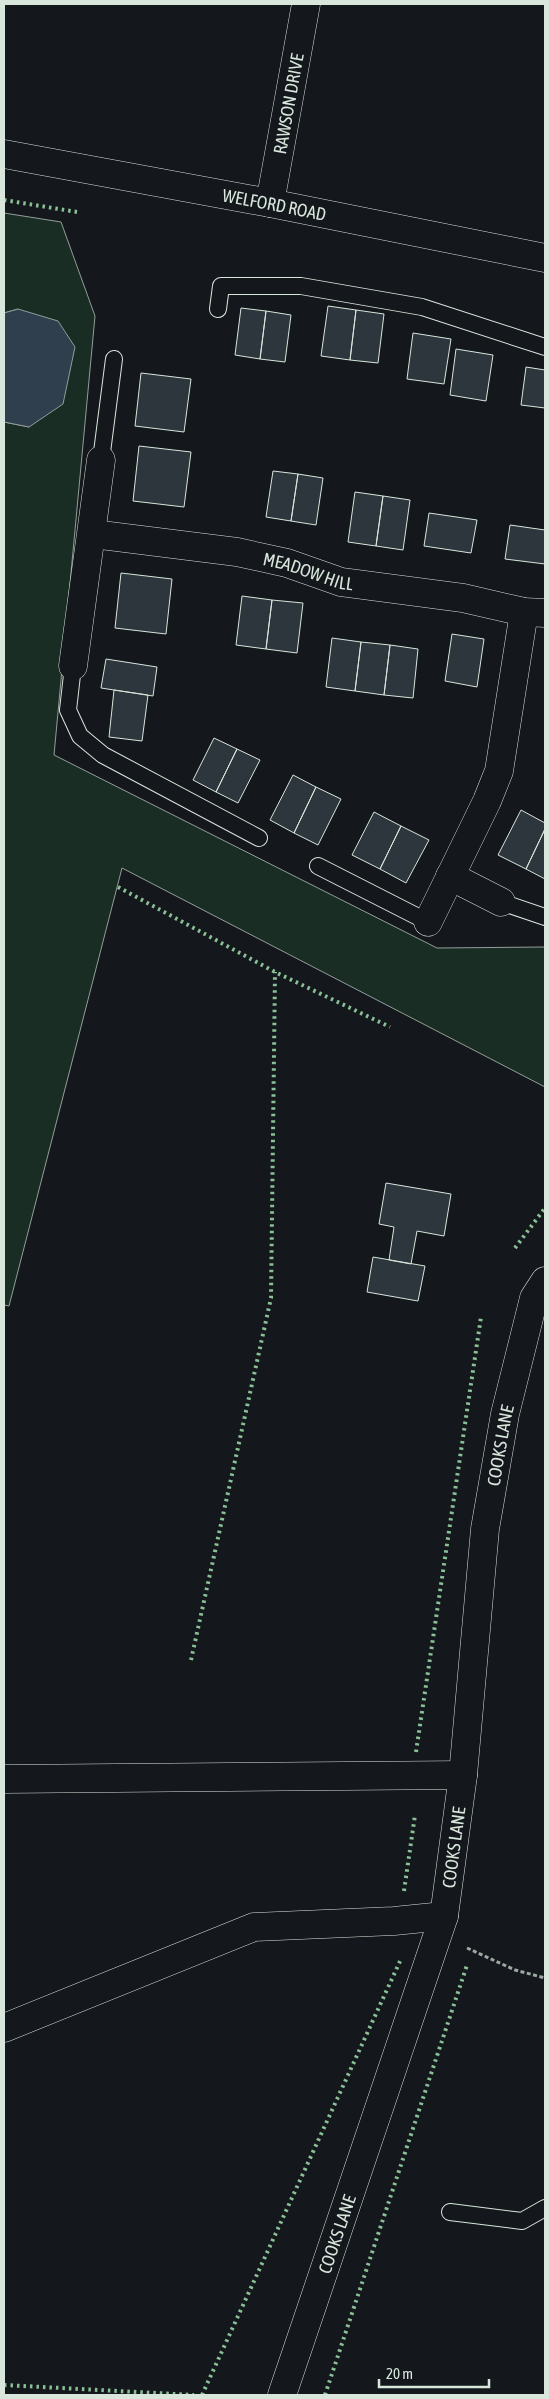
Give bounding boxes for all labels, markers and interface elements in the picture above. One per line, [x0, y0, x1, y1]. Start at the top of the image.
street label: RAWSON DRIVE [269, 51, 307, 156]
street label: WELFORD ROAD [221, 184, 328, 225]
street label: MEADOW HILL [261, 548, 354, 594]
street label: COOKS LANE [482, 1402, 518, 1487]
street label: COOKS LANE [437, 1805, 469, 1889]
street label: COOKS LANE [313, 2192, 360, 2276]
scale bar [379, 2356, 489, 2388]
text: 20 m [386, 2365, 413, 2382]

